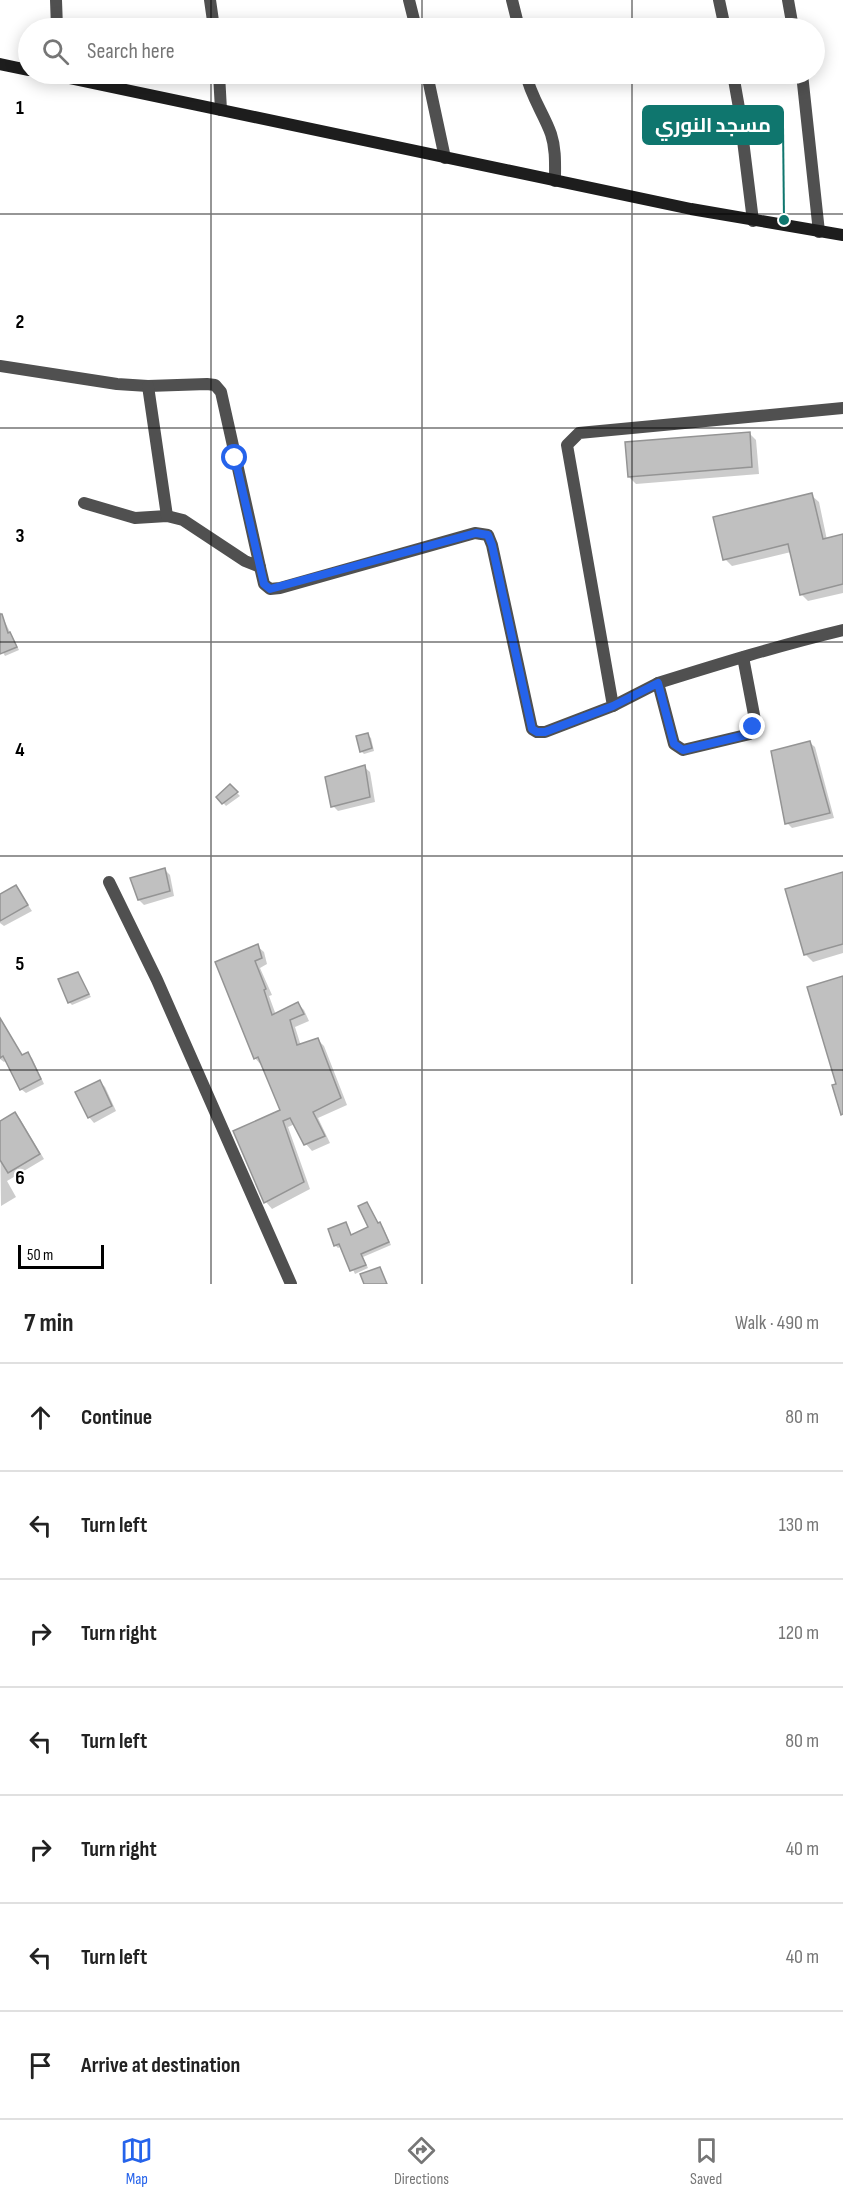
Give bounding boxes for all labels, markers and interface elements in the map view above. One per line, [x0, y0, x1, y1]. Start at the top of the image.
search box [18, 18, 825, 84]
icon: search [39, 35, 72, 68]
text: Search here [87, 38, 174, 65]
text: 1 [16, 96, 24, 120]
callout: مسجد النوري [643, 106, 783, 144]
text: مسجد النوري [655, 114, 771, 141]
text: 2 [16, 310, 24, 334]
route start [221, 444, 247, 470]
text: 3 [16, 524, 25, 548]
route end [739, 713, 765, 739]
text: 4 [15, 738, 25, 762]
text: 5 [16, 952, 25, 976]
text: 6 [15, 1166, 25, 1190]
scale bar [18, 1242, 104, 1270]
text: 50 m [27, 1246, 53, 1265]
text: 7 min [24, 1308, 73, 1339]
text: Walk · 490 m [735, 1311, 819, 1335]
icon: ahead [24, 1401, 57, 1434]
text: Continue [81, 1404, 152, 1431]
text: 80 m [785, 1405, 819, 1429]
icon: left [24, 1509, 57, 1542]
text: Turn left [81, 1512, 147, 1539]
text: 130 m [779, 1513, 819, 1537]
icon: right [24, 1617, 57, 1650]
text: Turn right [81, 1620, 157, 1647]
text: 120 m [779, 1621, 819, 1645]
icon: left [24, 1725, 57, 1758]
text: Turn left [81, 1728, 147, 1755]
text: 80 m [785, 1729, 819, 1753]
icon: right [24, 1833, 57, 1866]
text: Turn right [81, 1836, 157, 1863]
text: 40 m [786, 1837, 819, 1861]
icon: left [24, 1941, 57, 1974]
text: Turn left [81, 1944, 147, 1971]
text: 40 m [786, 1945, 819, 1969]
icon: arrive [24, 2049, 57, 2082]
text: Arrive at destination [81, 2052, 240, 2079]
tab: Map [120, 2134, 153, 2189]
tab: Directions [394, 2134, 449, 2189]
tab: Saved [690, 2134, 723, 2189]

